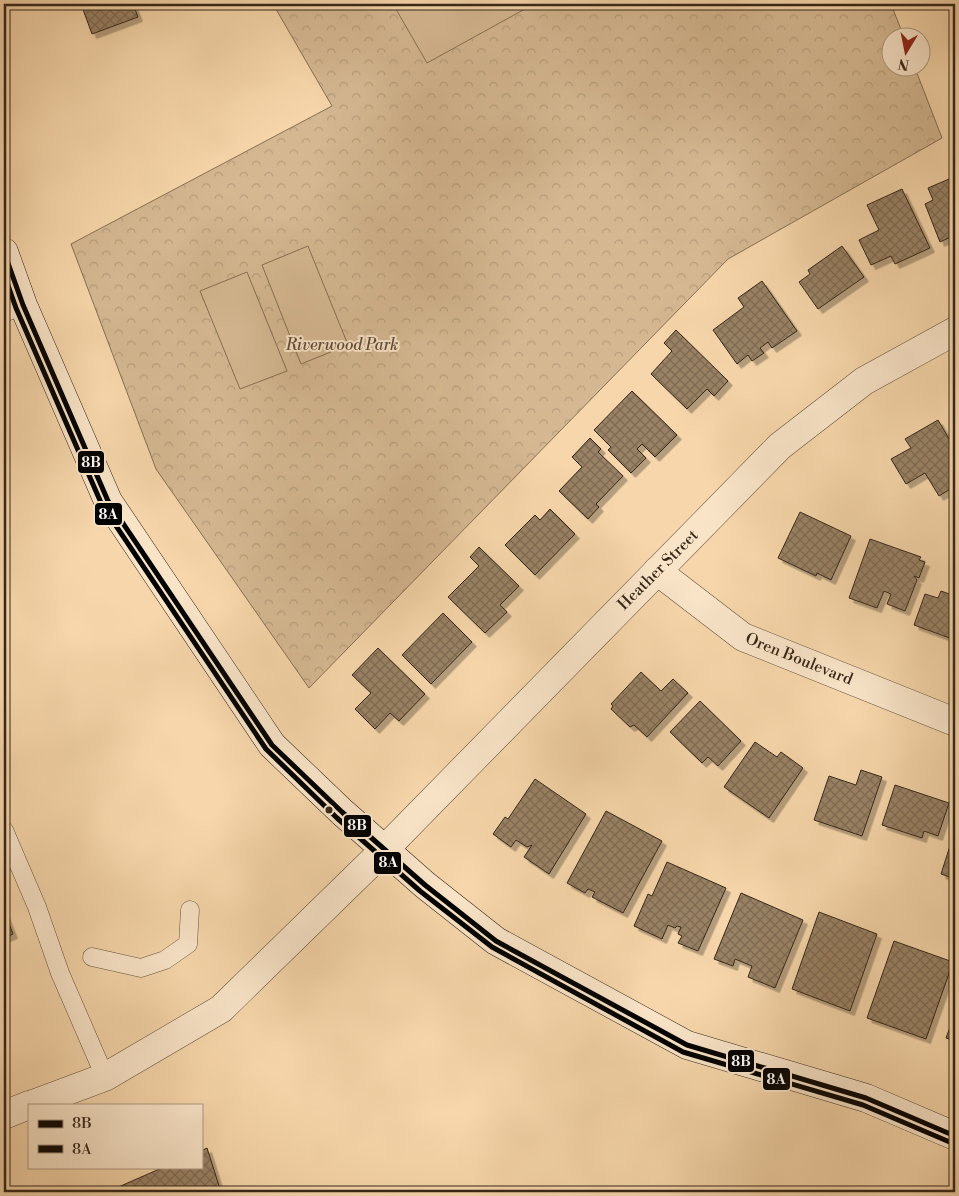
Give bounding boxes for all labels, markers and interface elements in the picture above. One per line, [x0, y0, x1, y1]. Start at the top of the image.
north arrow [882, 28, 932, 78]
text: N [897, 54, 911, 74]
park label: Riverwood Park [285, 335, 398, 355]
line badge: 8B [77, 450, 105, 474]
text: 8B [81, 454, 101, 472]
line badge: 8A [94, 502, 123, 526]
text: 8A [99, 506, 118, 524]
street label: Heather Street [613, 525, 703, 615]
street label: Oren Boulevard [742, 628, 856, 690]
unlabelled marker [324, 805, 334, 815]
line badge: 8B [343, 814, 372, 838]
text: 8B [347, 817, 367, 835]
line badge: 8A [373, 851, 402, 875]
text: 8A [379, 854, 398, 872]
line badge: 8B [727, 1049, 755, 1073]
text: 8B [731, 1053, 751, 1071]
line badge: 8A [762, 1067, 791, 1091]
text: 8A [767, 1071, 786, 1089]
legend [28, 1104, 202, 1168]
text: 8B [72, 1114, 92, 1133]
text: 8A [72, 1140, 92, 1159]

